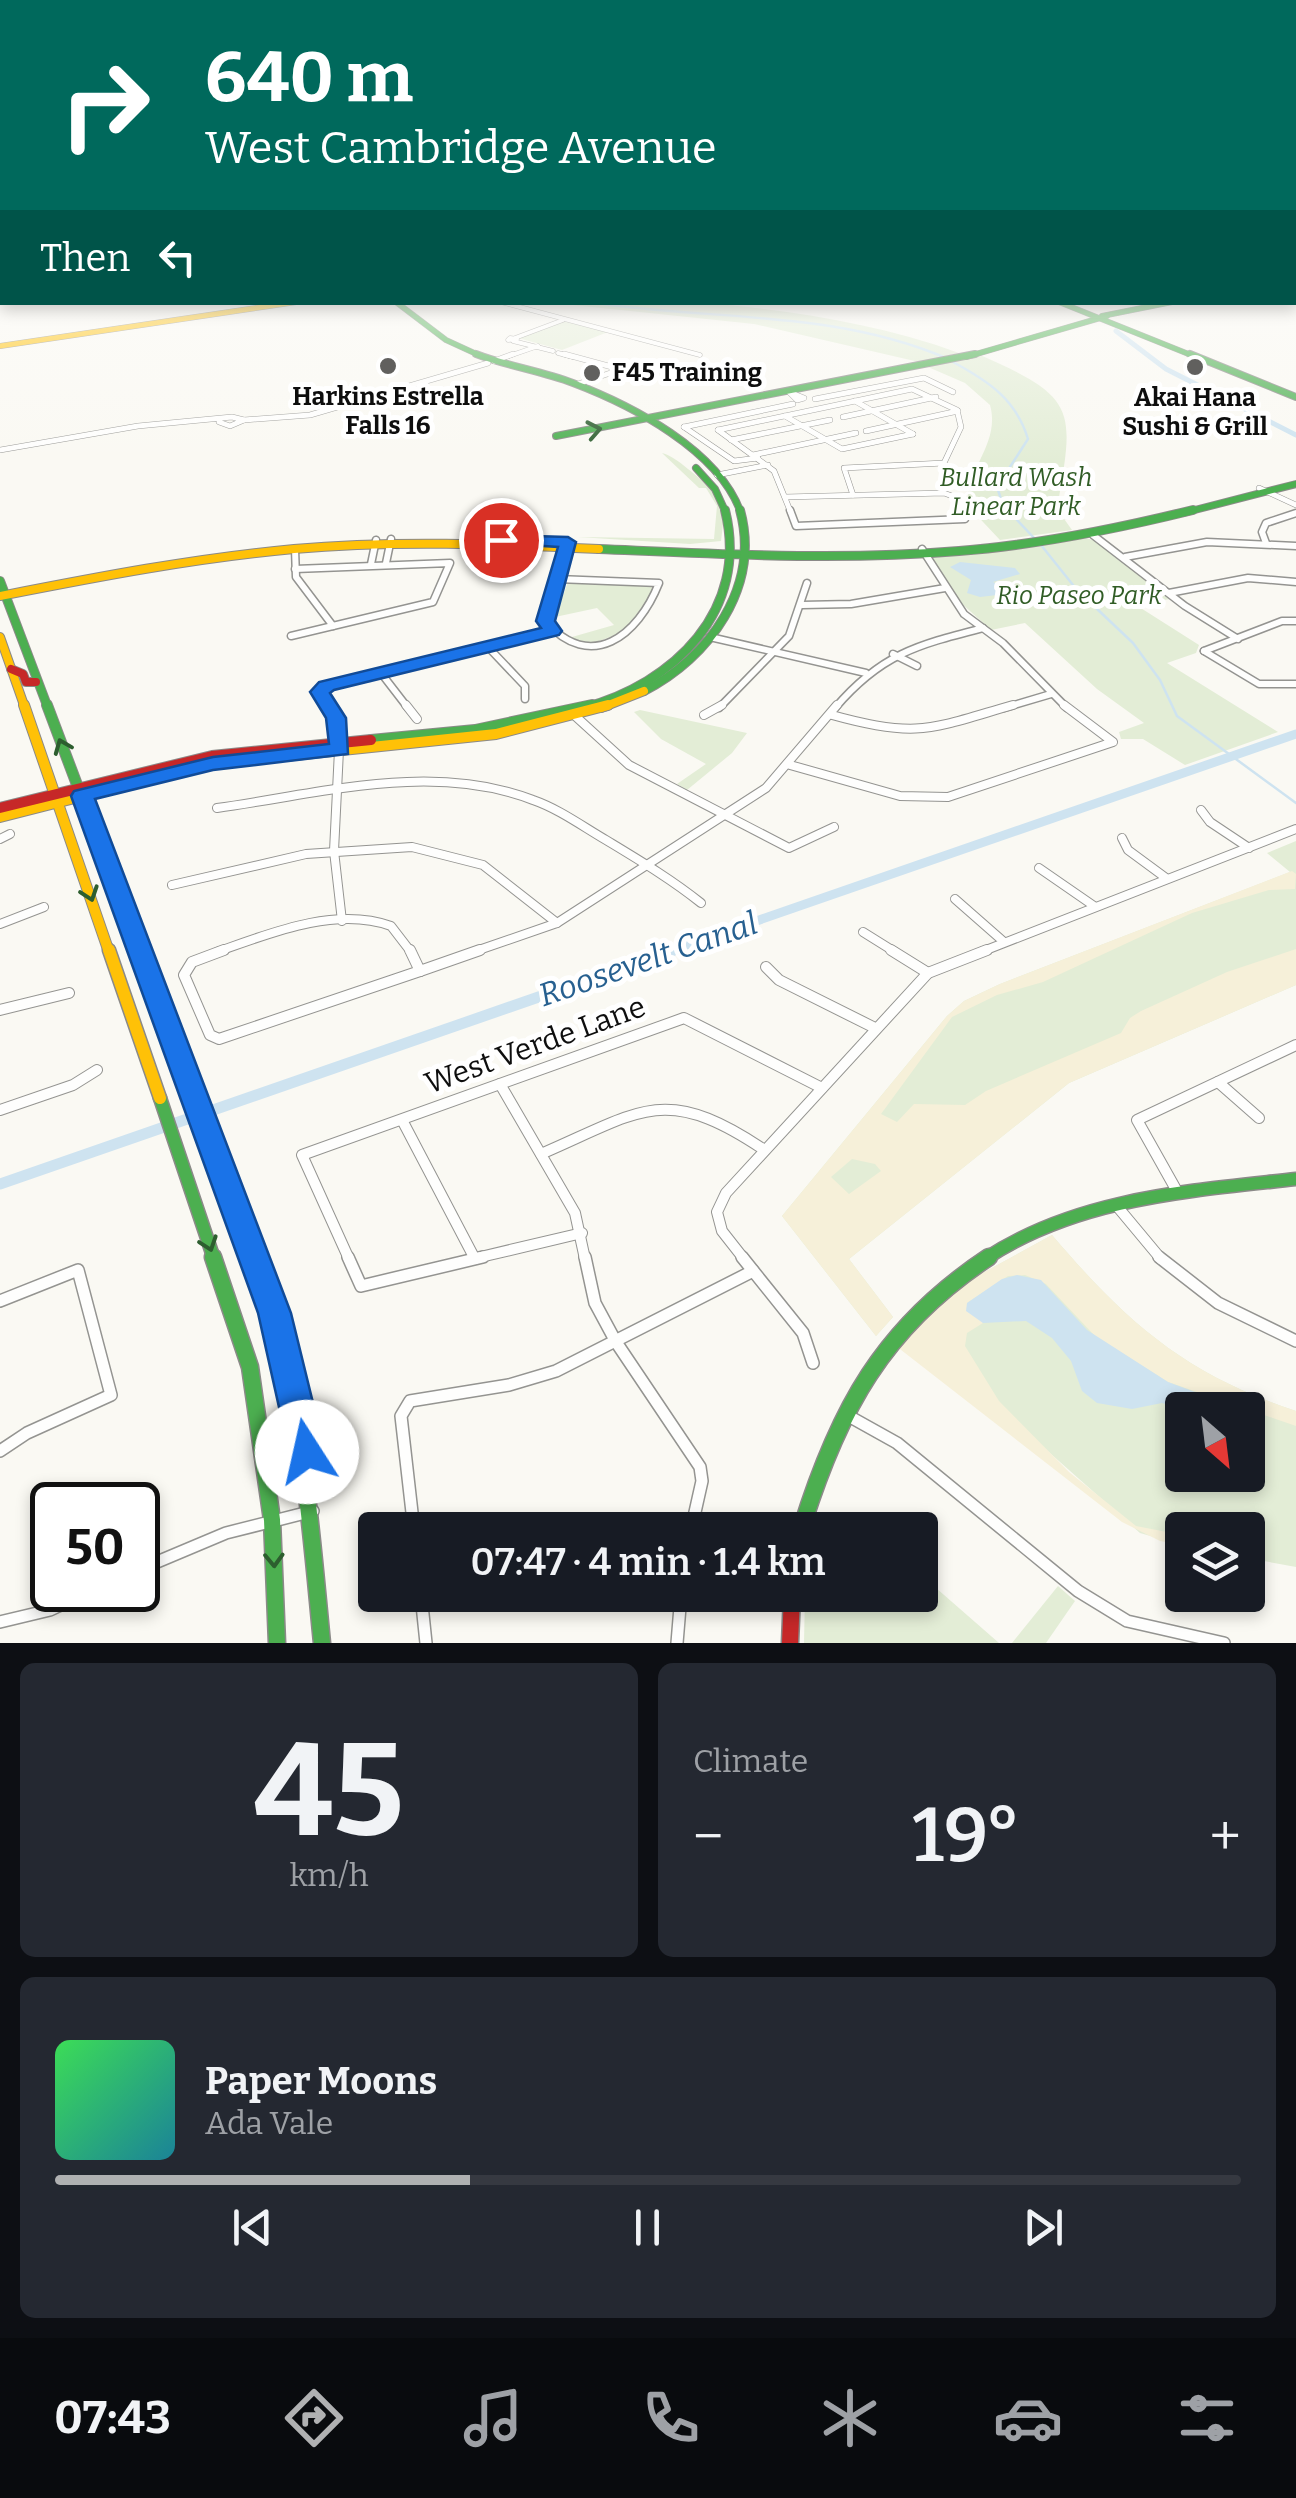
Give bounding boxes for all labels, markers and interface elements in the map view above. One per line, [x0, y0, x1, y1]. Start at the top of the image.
text: 640 m [205, 36, 413, 120]
icon: right [40, 40, 170, 170]
text: West Cambridge Avenue [205, 121, 717, 175]
icon: left [150, 230, 205, 285]
text: Then [40, 235, 130, 281]
marker: Harkins Estrella Falls 16 [377, 355, 399, 377]
marker: Akai Hana Sushi & Grill [1184, 356, 1206, 378]
place label: F45 Training [612, 358, 762, 388]
marker: F45 Training [581, 362, 603, 384]
place label: Harkins Estrella Falls 16 [292, 382, 484, 441]
place label: Akai Hana Sushi & Grill [1122, 383, 1268, 442]
one-way arrow [585, 420, 602, 441]
park label: Bullard Wash Linear Park [940, 463, 1092, 522]
pin [459, 498, 544, 583]
icon: arrive [474, 513, 529, 568]
park label: Rio Paseo Park [996, 581, 1162, 611]
one-way arrow [53, 739, 73, 756]
one-way arrow [78, 884, 99, 901]
water label: Roosevelt Canal [534, 904, 762, 1014]
street label: West Verde Lane [420, 988, 650, 1102]
one-way arrow [197, 1234, 218, 1251]
north arrow [1165, 1392, 1265, 1492]
map controls [1165, 1392, 1265, 1612]
position arrow [255, 1400, 359, 1504]
speed limit sign: 50 [30, 1482, 160, 1612]
button: layers [1165, 1512, 1265, 1612]
text: 07:47 · 4 min · 1.4 km [471, 1539, 825, 1585]
one-way arrow [263, 1553, 284, 1569]
text: 45 [254, 1713, 404, 1869]
text: Climate [693, 1742, 808, 1780]
text: 19° [912, 1791, 1021, 1881]
text: − [693, 1804, 723, 1870]
text: + [1210, 1804, 1241, 1870]
text: km/h [289, 1856, 369, 1894]
text: Paper Moons [205, 2058, 437, 2104]
text: Ada Vale [205, 2104, 333, 2142]
icon: previous [225, 2200, 280, 2255]
icon: pause [620, 2200, 675, 2255]
icon: next [1016, 2200, 1071, 2255]
icon: directions [279, 2383, 349, 2453]
icon: music [458, 2383, 528, 2453]
icon: phone [636, 2383, 706, 2453]
icon: climate [815, 2383, 885, 2453]
icon: car [993, 2383, 1063, 2453]
icon: filters [1172, 2383, 1242, 2453]
text: 07:43 [54, 2391, 171, 2445]

